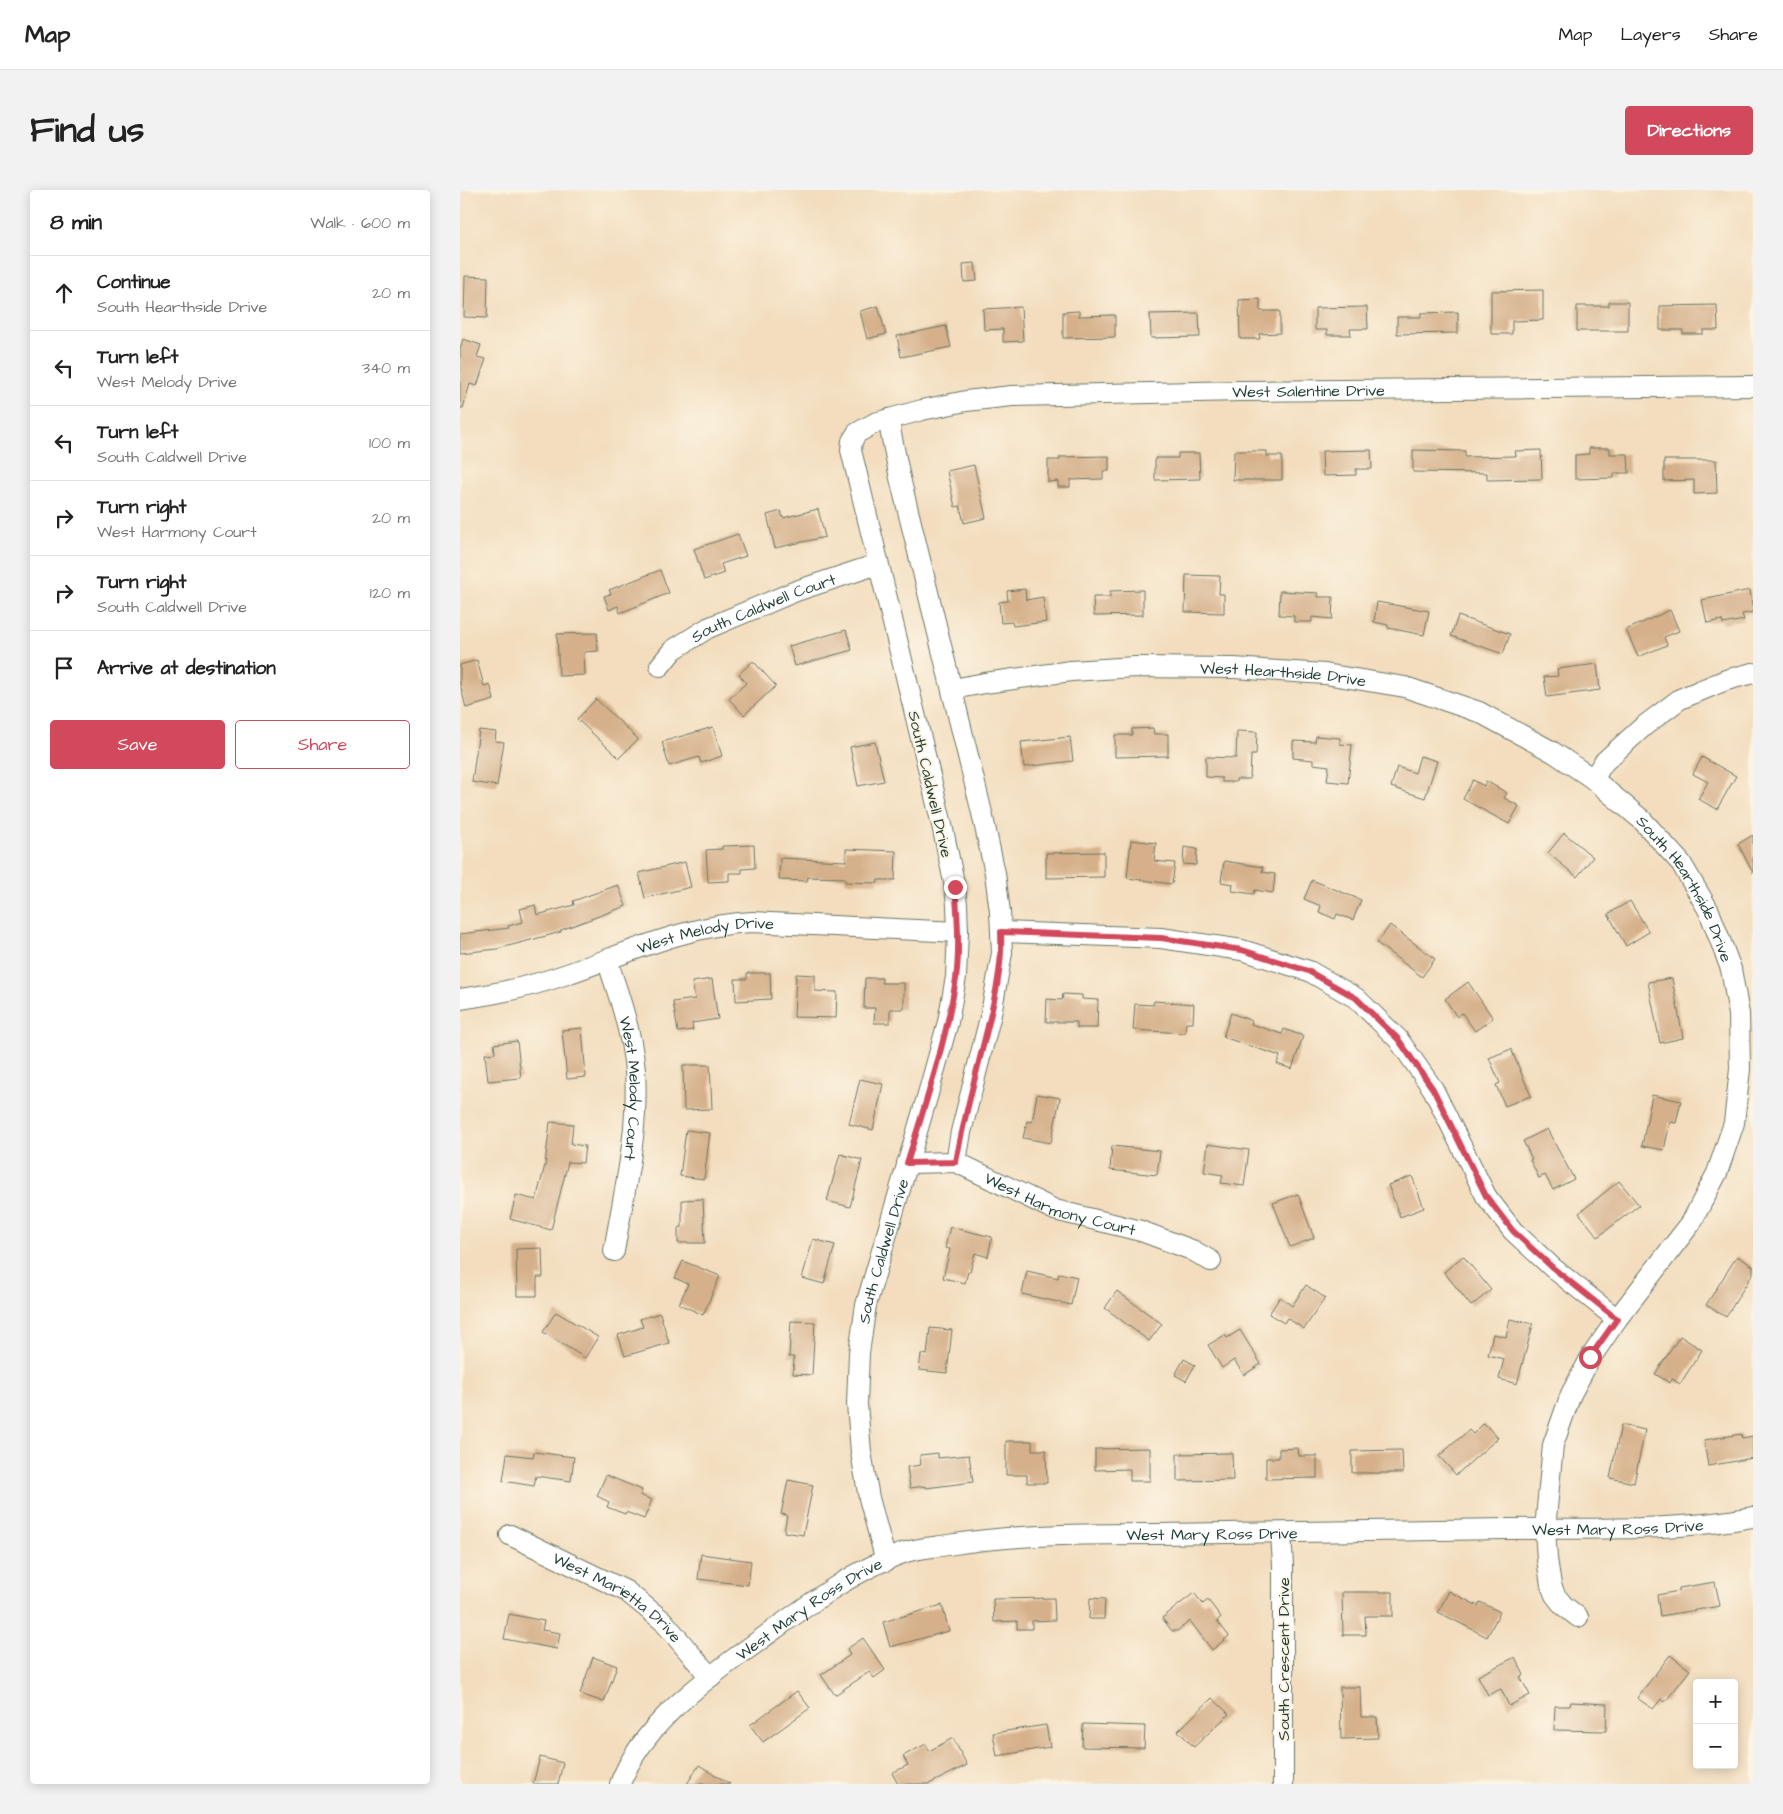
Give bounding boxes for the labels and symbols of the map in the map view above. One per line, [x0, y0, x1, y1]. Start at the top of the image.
street label: West Salentine Drive [1232, 380, 1385, 403]
street label: South Caldwell Court [687, 568, 839, 648]
street label: West Hearthside Drive [1200, 658, 1368, 693]
street label: South Caldwell Drive [902, 709, 958, 860]
street label: South Hearthside Drive [1631, 811, 1737, 965]
route end [944, 876, 967, 899]
street label: West Melody Drive [634, 912, 775, 960]
street label: West Melody Court [613, 1014, 646, 1162]
street label: West Harmony Court [981, 1167, 1138, 1241]
street label: South Caldwell Drive [853, 1176, 915, 1325]
route start [1579, 1346, 1602, 1369]
street label: West Mary Ross Drive [1532, 1514, 1705, 1542]
street label: West Mary Ross Drive [1126, 1522, 1298, 1547]
street label: West Marietta Drive [549, 1547, 687, 1648]
street label: West Mary Ross Drive [732, 1553, 886, 1666]
street label: South Crescent Drive [1273, 1577, 1295, 1741]

